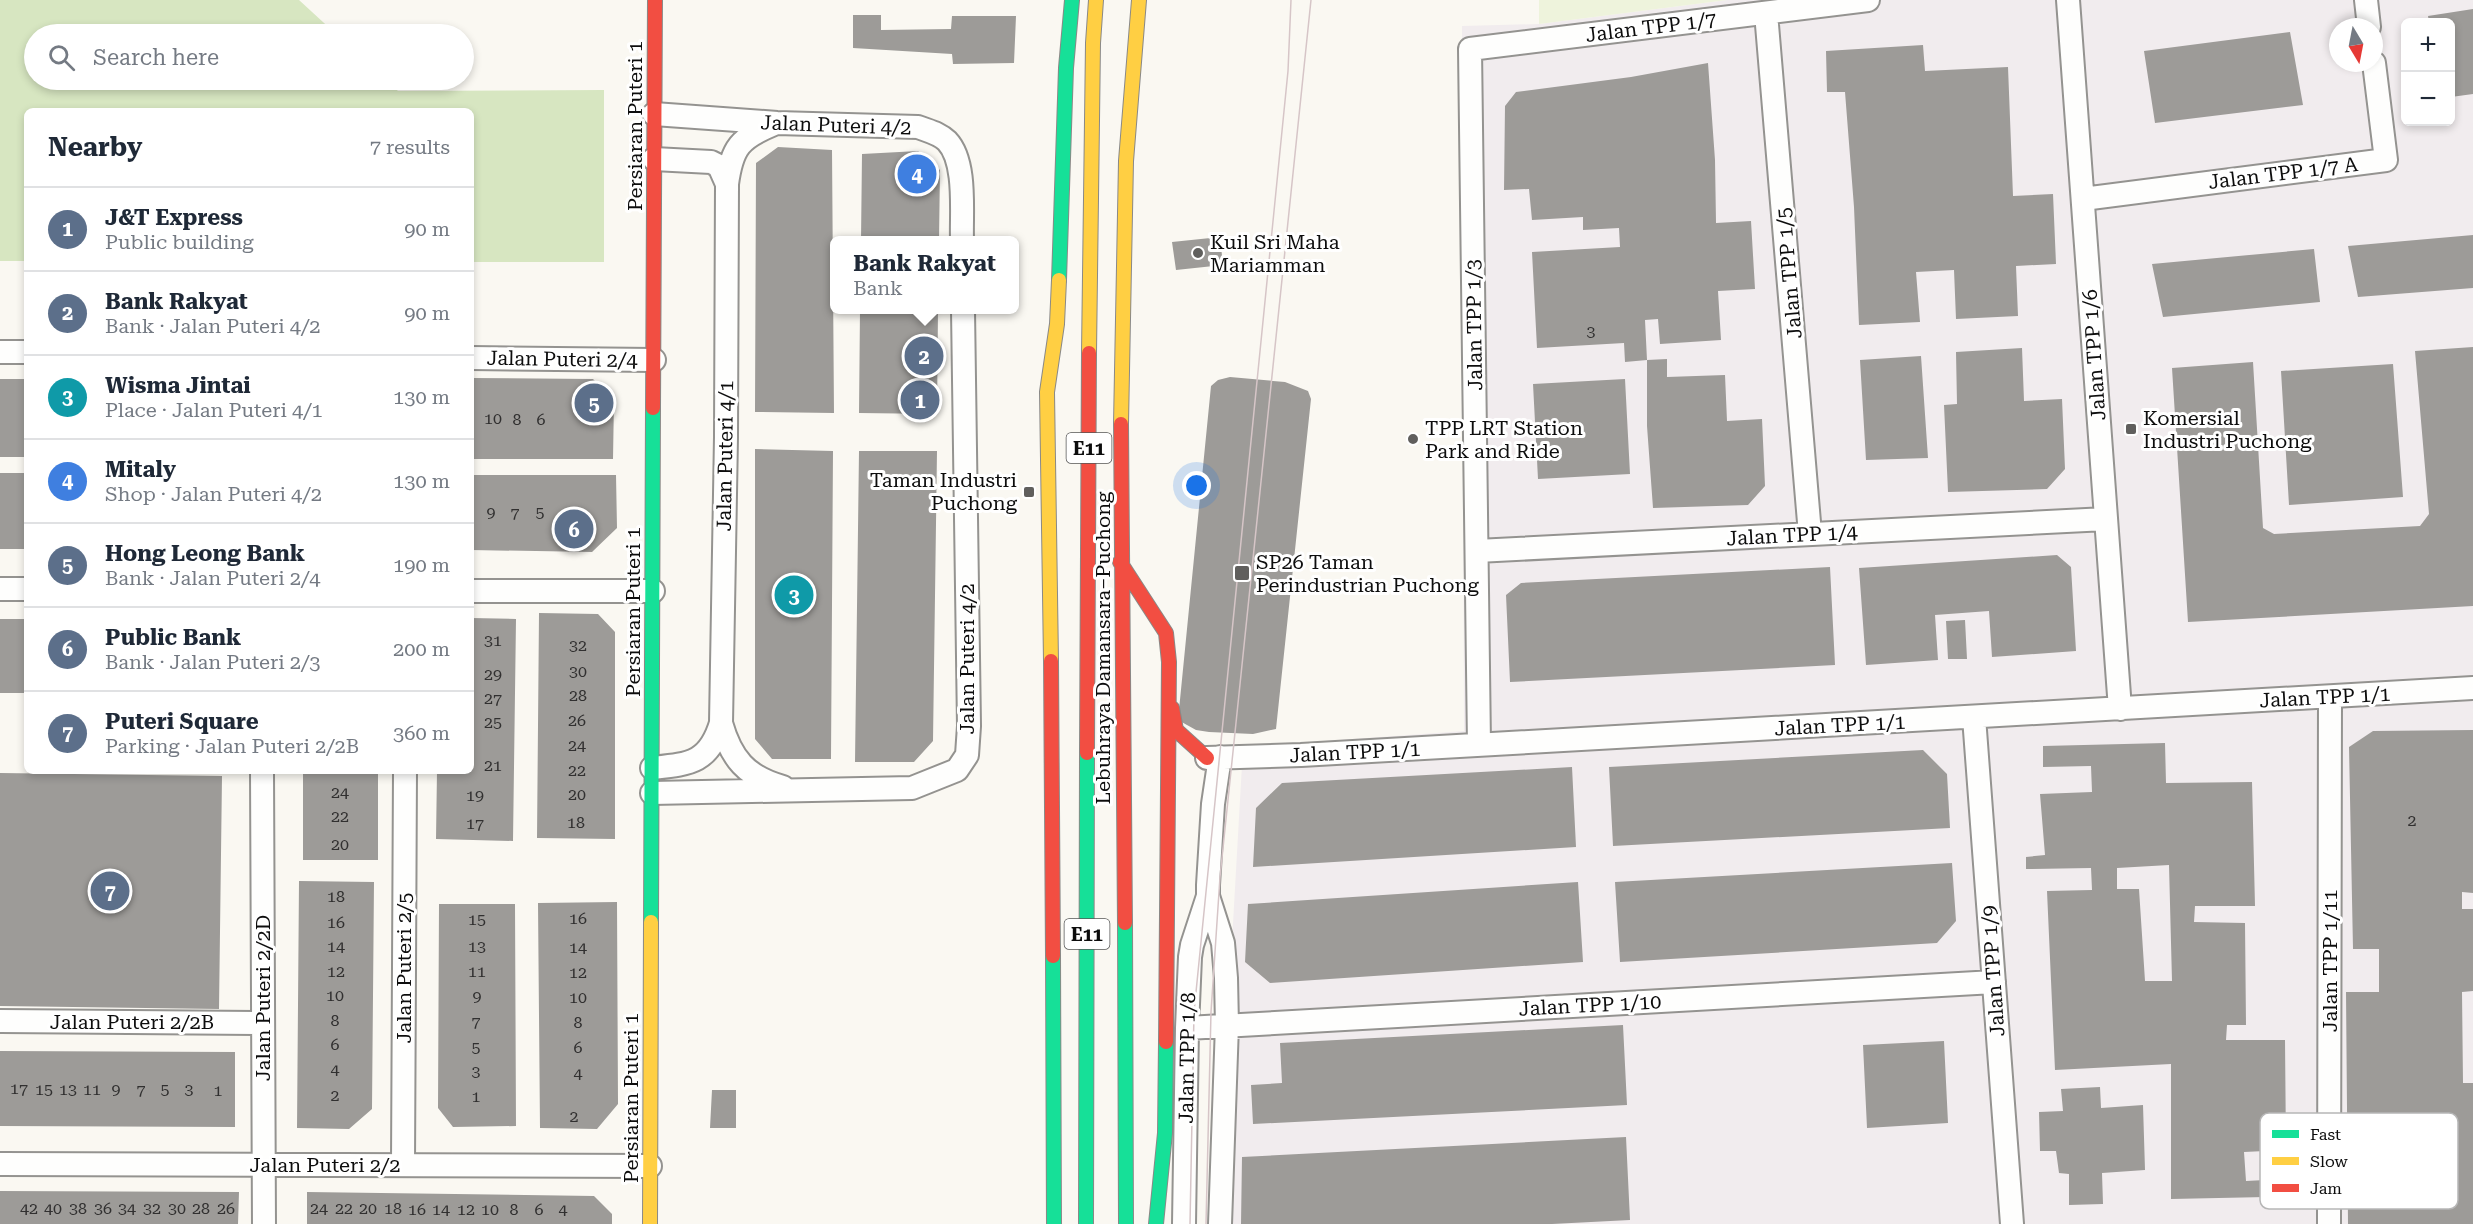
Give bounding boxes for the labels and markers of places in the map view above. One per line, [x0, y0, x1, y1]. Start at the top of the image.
pin: 4 [898, 152, 936, 196]
place label: Kuil Sri Maha Mariamman [1210, 230, 1340, 277]
marker: Kuil Sri Maha Mariamman [1191, 246, 1205, 260]
pin: 2 [904, 334, 944, 378]
pin: 1 [900, 378, 940, 422]
pin: 5 [574, 380, 614, 426]
place label: Komersial Industri Puchong [2143, 406, 2312, 453]
place label: TPP LRT Station Park and Ride [1425, 416, 1583, 463]
marker: Komersial Industri Puchong [2124, 422, 2138, 436]
marker: TPP LRT Station Park and Ride [1406, 432, 1420, 446]
place label: Taman Industri Puchong [870, 468, 1018, 515]
marker: Taman Industri Puchong [1022, 485, 1036, 499]
pin: 6 [554, 506, 594, 552]
place label: SP26 Taman Perindustrian Puchong [1256, 550, 1479, 597]
marker: SP26 Taman Perindustrian Puchong [1233, 564, 1251, 582]
pin: 3 [774, 572, 814, 618]
pin: 7 [90, 868, 130, 914]

